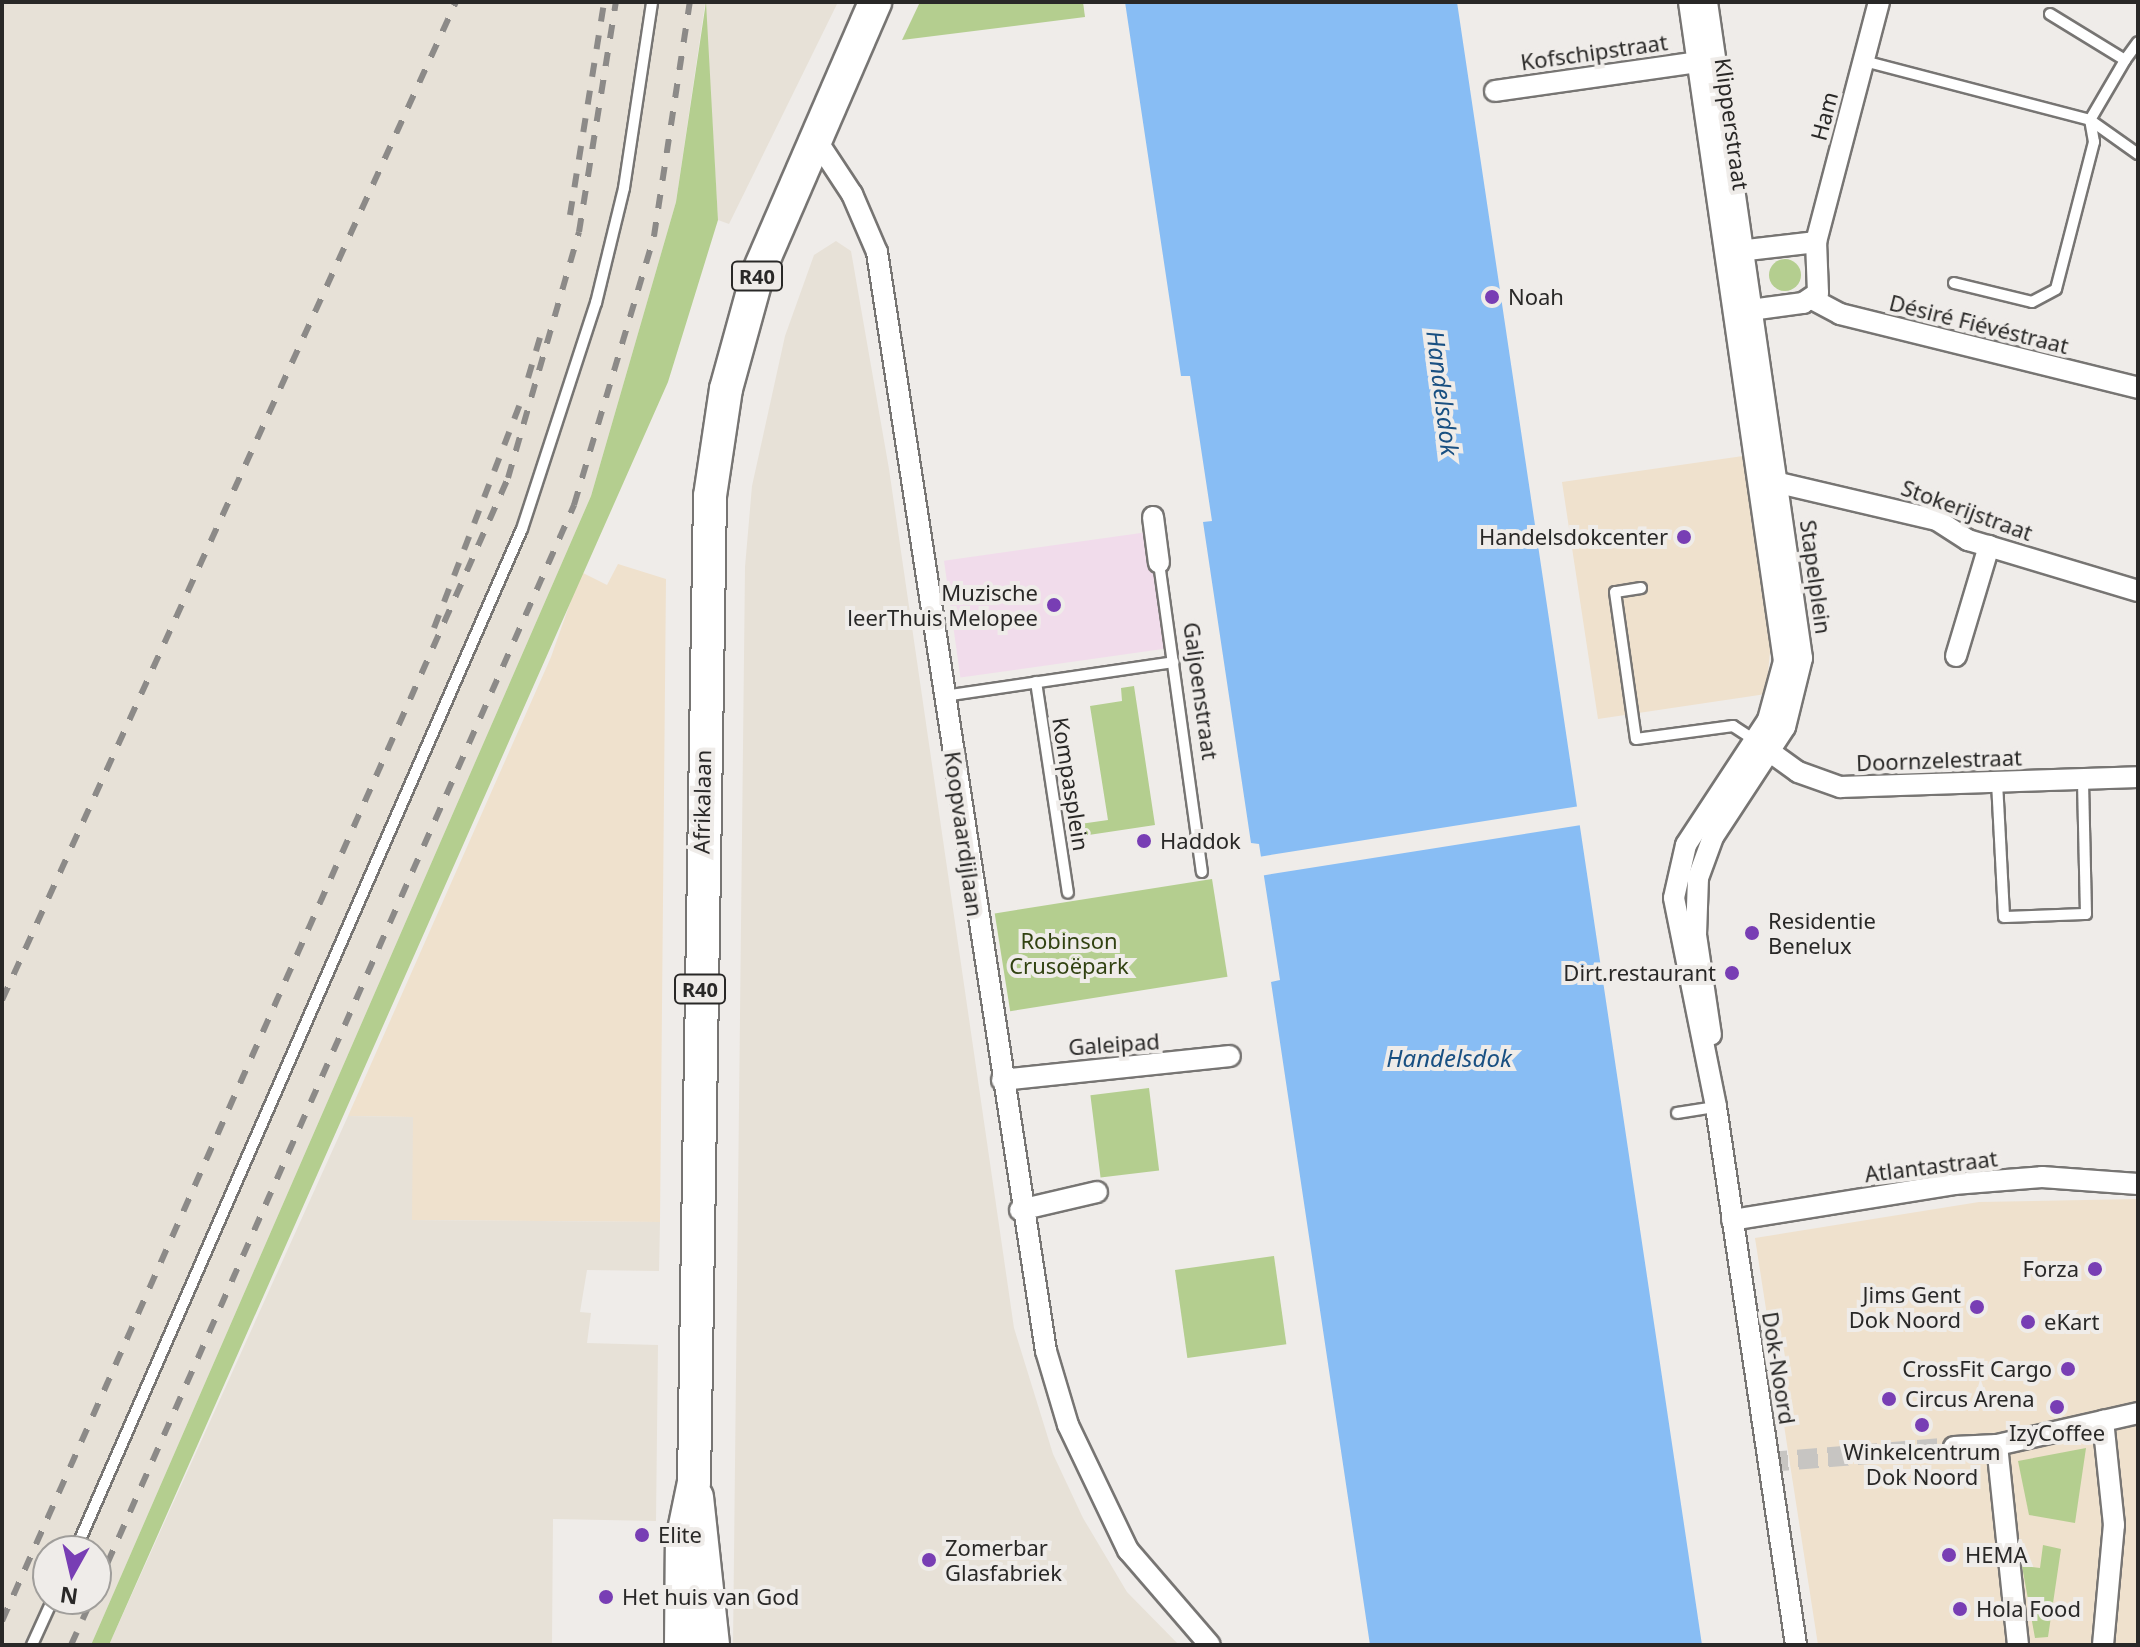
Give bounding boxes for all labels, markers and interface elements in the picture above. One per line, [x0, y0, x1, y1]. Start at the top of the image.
street label: Kofschipstraat [1519, 29, 1669, 75]
street label: Klipperstraat [1710, 56, 1754, 192]
street label: Ham [1805, 89, 1843, 143]
road number: R40 [731, 260, 783, 292]
place label: Noah [1508, 284, 1564, 310]
marker: Noah [1483, 288, 1501, 306]
street label: Désiré Fiévéstraat [1887, 289, 2071, 359]
water label: Handelsdok [1421, 329, 1465, 457]
street label: Stokerijstraat [1898, 474, 2036, 546]
street label: Stapelplein [1795, 518, 1837, 636]
place label: Handelsdokcenter [1479, 524, 1668, 550]
marker: Handelsdokcenter [1675, 528, 1693, 546]
place label: Muzische leerThuis Melopee [847, 579, 1038, 630]
marker: Muzische leerThuis Melopee [1045, 596, 1063, 614]
street label: Galjoenstraat [1178, 620, 1224, 762]
street label: Kompasplein [1047, 715, 1095, 853]
street label: Doornzelestraat [1856, 744, 2022, 776]
street label: Afrikalaan [688, 750, 716, 854]
street label: Koopvaardijlaan [939, 750, 989, 918]
place label: Haddok [1160, 828, 1241, 854]
marker: Haddok [1135, 832, 1153, 850]
place label: Residentie Benelux [1768, 907, 1876, 958]
marker: Residentie Benelux [1743, 924, 1761, 942]
park label: Robinson Crusoëpark [1009, 927, 1129, 978]
place label: Dirt.restaurant [1563, 960, 1716, 986]
marker: Dirt.restaurant [1723, 964, 1741, 982]
road number: R40 [674, 973, 726, 1005]
street label: Galeipad [1067, 1028, 1161, 1060]
water label: Handelsdok [1386, 1044, 1512, 1072]
street label: Atlantastraat [1863, 1145, 1999, 1187]
place label: Forza [2023, 1256, 2079, 1282]
marker: Forza [2086, 1260, 2104, 1278]
place label: Jims Gent Dok Noord [1849, 1281, 1961, 1332]
marker: Jims Gent Dok Noord [1968, 1298, 1986, 1316]
place label: eKart [2044, 1309, 2099, 1335]
street label: Dok-Noord [1757, 1310, 1801, 1426]
marker: eKart [2019, 1313, 2037, 1331]
place label: CrossFit Cargo [1902, 1356, 2052, 1382]
marker: CrossFit Cargo [2059, 1360, 2077, 1378]
place label: Circus Arena [1905, 1386, 2035, 1412]
marker: Circus Arena [1880, 1390, 1898, 1408]
marker: IzyCoffee [2048, 1398, 2066, 1416]
marker: Winkelcentrum Dok Noord [1913, 1416, 1931, 1434]
place label: IzyCoffee [2009, 1420, 2105, 1446]
place label: Winkelcentrum Dok Noord [1843, 1438, 2001, 1490]
place label: Elite [658, 1522, 702, 1548]
marker: Elite [633, 1526, 651, 1544]
place label: Zomerbar Glasfabriek [945, 1534, 1062, 1586]
north arrow [32, 1535, 112, 1615]
place label: HEMA [1965, 1542, 2028, 1568]
marker: HEMA [1940, 1546, 1958, 1564]
marker: Zomerbar Glasfabriek [920, 1551, 938, 1569]
text: N [58, 1581, 80, 1613]
place label: Het huis van God [622, 1584, 799, 1610]
marker: Het huis van God [597, 1588, 615, 1606]
place label: Hola Food [1976, 1596, 2081, 1622]
marker: Hola Food [1951, 1600, 1969, 1618]

